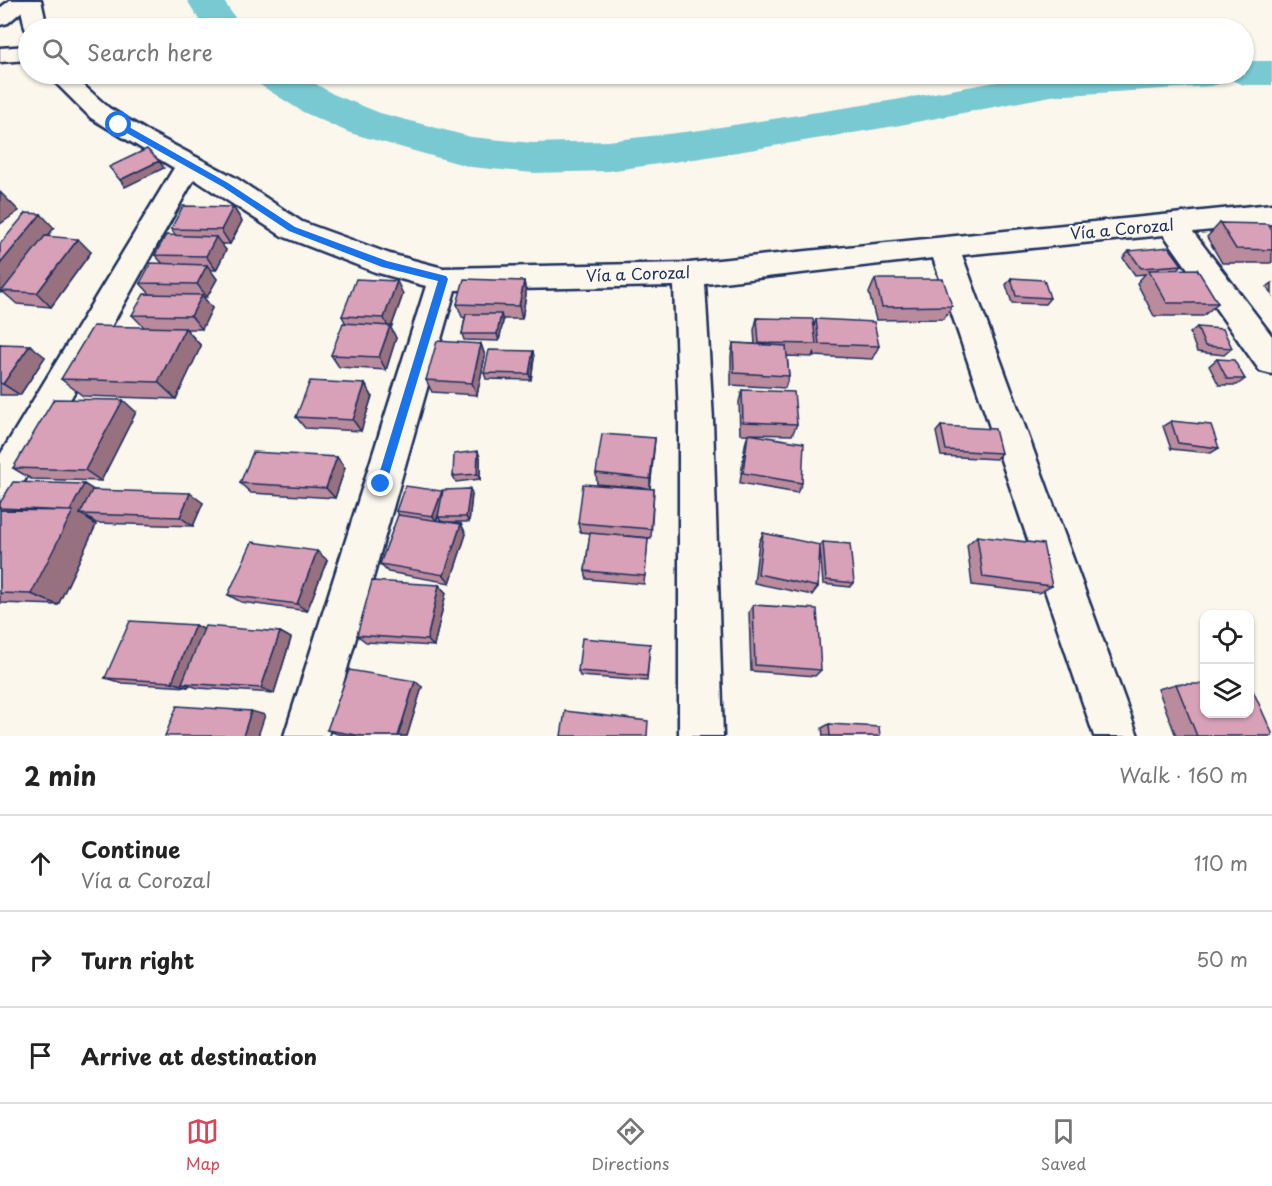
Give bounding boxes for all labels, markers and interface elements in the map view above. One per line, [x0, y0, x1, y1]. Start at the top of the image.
search box [18, 18, 1254, 84]
icon: search [39, 35, 72, 68]
text: Search here [87, 35, 213, 68]
route start [105, 111, 131, 137]
street label: Vía a Corozal [1069, 212, 1175, 244]
street label: Vía a Corozal [586, 259, 690, 287]
route end [367, 470, 393, 496]
map controls [1200, 610, 1254, 718]
button: locate [1200, 610, 1254, 664]
button: layers [1200, 664, 1254, 718]
text: 2 min [24, 756, 97, 795]
text: Walk · 160 m [1120, 760, 1248, 790]
text: Continue [81, 832, 180, 865]
icon: ahead [24, 847, 57, 880]
text: 110 m [1194, 848, 1248, 878]
text: Vía a Corozal [81, 865, 211, 895]
icon: right [24, 943, 57, 976]
text: Turn right [81, 943, 194, 976]
text: 50 m [1196, 944, 1248, 974]
icon: arrive [24, 1039, 57, 1072]
text: Arrive at destination [81, 1039, 317, 1072]
tab: Map [186, 1115, 220, 1175]
tab: Directions [591, 1115, 669, 1175]
tab: Saved [1041, 1115, 1086, 1175]

